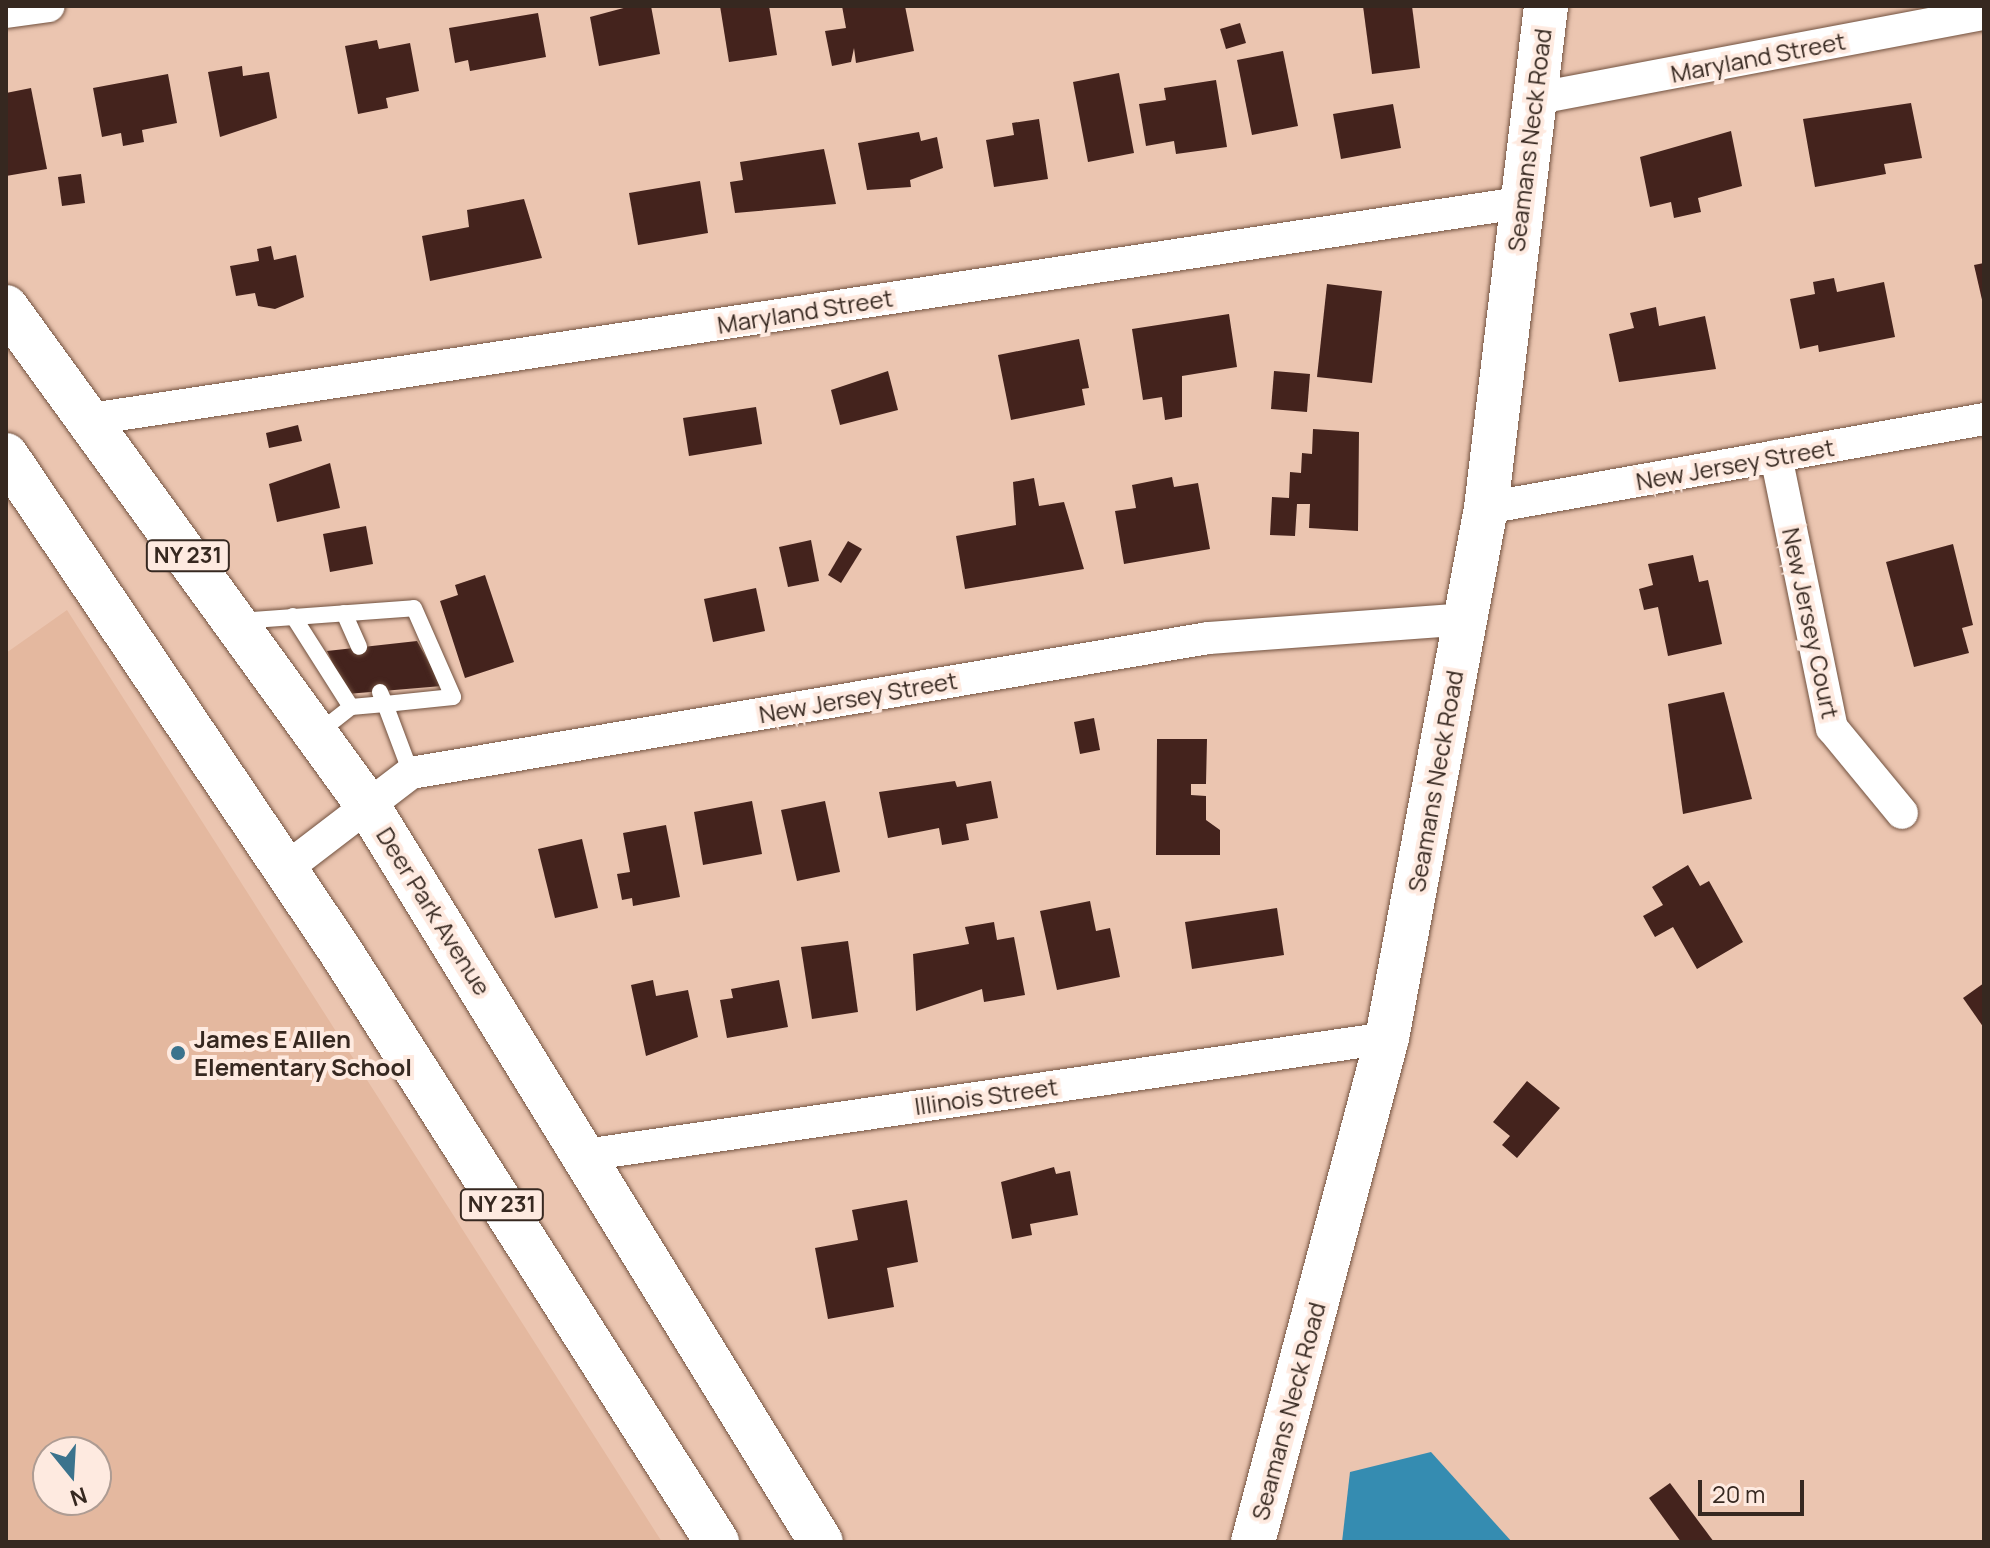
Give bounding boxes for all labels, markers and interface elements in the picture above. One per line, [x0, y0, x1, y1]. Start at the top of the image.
street label: Maryland Street [1668, 26, 1848, 88]
street label: Seamans Neck Road [1501, 27, 1557, 253]
street label: Maryland Street [715, 283, 895, 339]
street label: New Jersey Street [1634, 432, 1836, 496]
street label: New Jersey Court [1777, 525, 1845, 721]
road number: NY 231 [144, 538, 232, 574]
street label: New Jersey Street [757, 665, 959, 729]
street label: Seamans Neck Road [1401, 668, 1469, 894]
street label: Deer Park Avenue [371, 822, 497, 1000]
place label: James E Allen Elementary School [194, 1025, 412, 1081]
marker: James E Allen Elementary School [169, 1044, 187, 1062]
street label: Illinois Street [913, 1072, 1059, 1120]
road number: NY 231 [458, 1187, 546, 1223]
street label: Seamans Neck Road [1245, 1299, 1331, 1523]
north arrow [32, 1436, 112, 1516]
scale bar [1702, 1464, 1808, 1514]
text: 20 m [1712, 1477, 1765, 1510]
text: N [67, 1480, 91, 1514]

